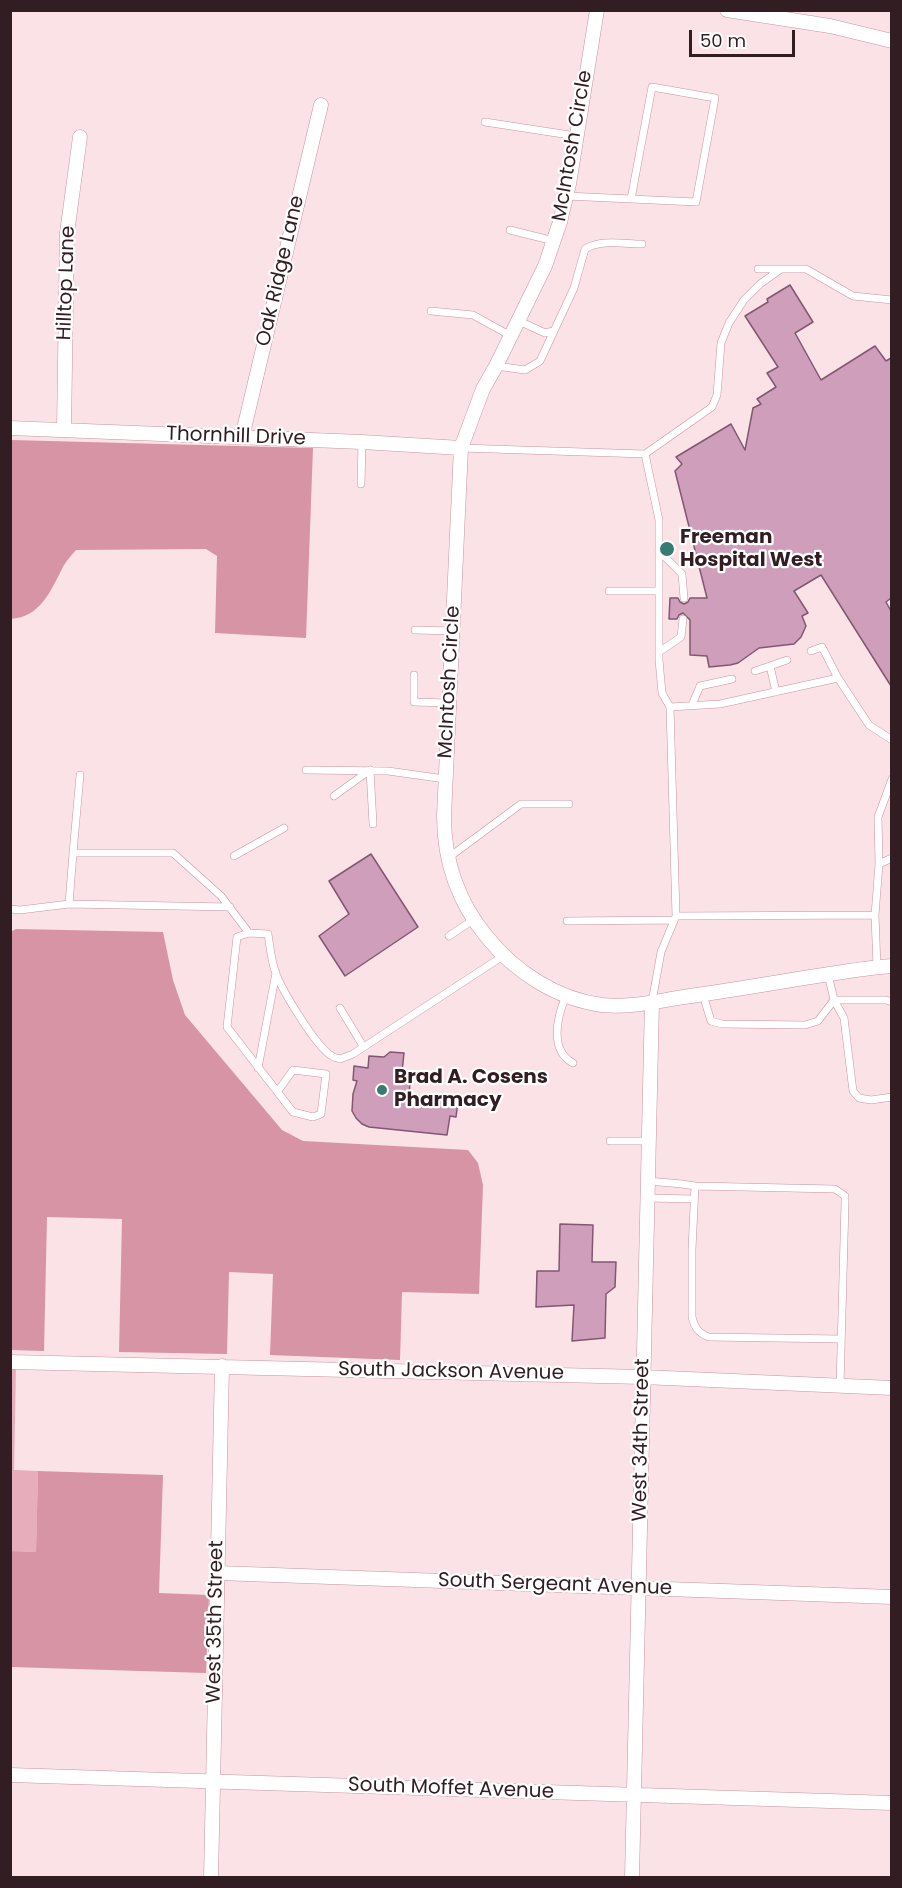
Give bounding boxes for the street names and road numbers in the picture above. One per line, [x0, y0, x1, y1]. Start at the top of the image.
street label: McIntosh Circle [548, 69, 598, 223]
street label: Oak Ridge Lane [252, 193, 310, 349]
street label: Hilltop Lane [53, 225, 81, 341]
street label: Thornhill Drive [166, 423, 306, 451]
street label: McIntosh Circle [434, 605, 466, 759]
street label: South Jackson Avenue [338, 1358, 564, 1386]
street label: West 34th Street [629, 1358, 655, 1522]
street label: West 35th Street [203, 1540, 229, 1704]
street label: South Sergeant Avenue [437, 1569, 673, 1601]
street label: South Moffet Avenue [348, 1773, 554, 1805]

